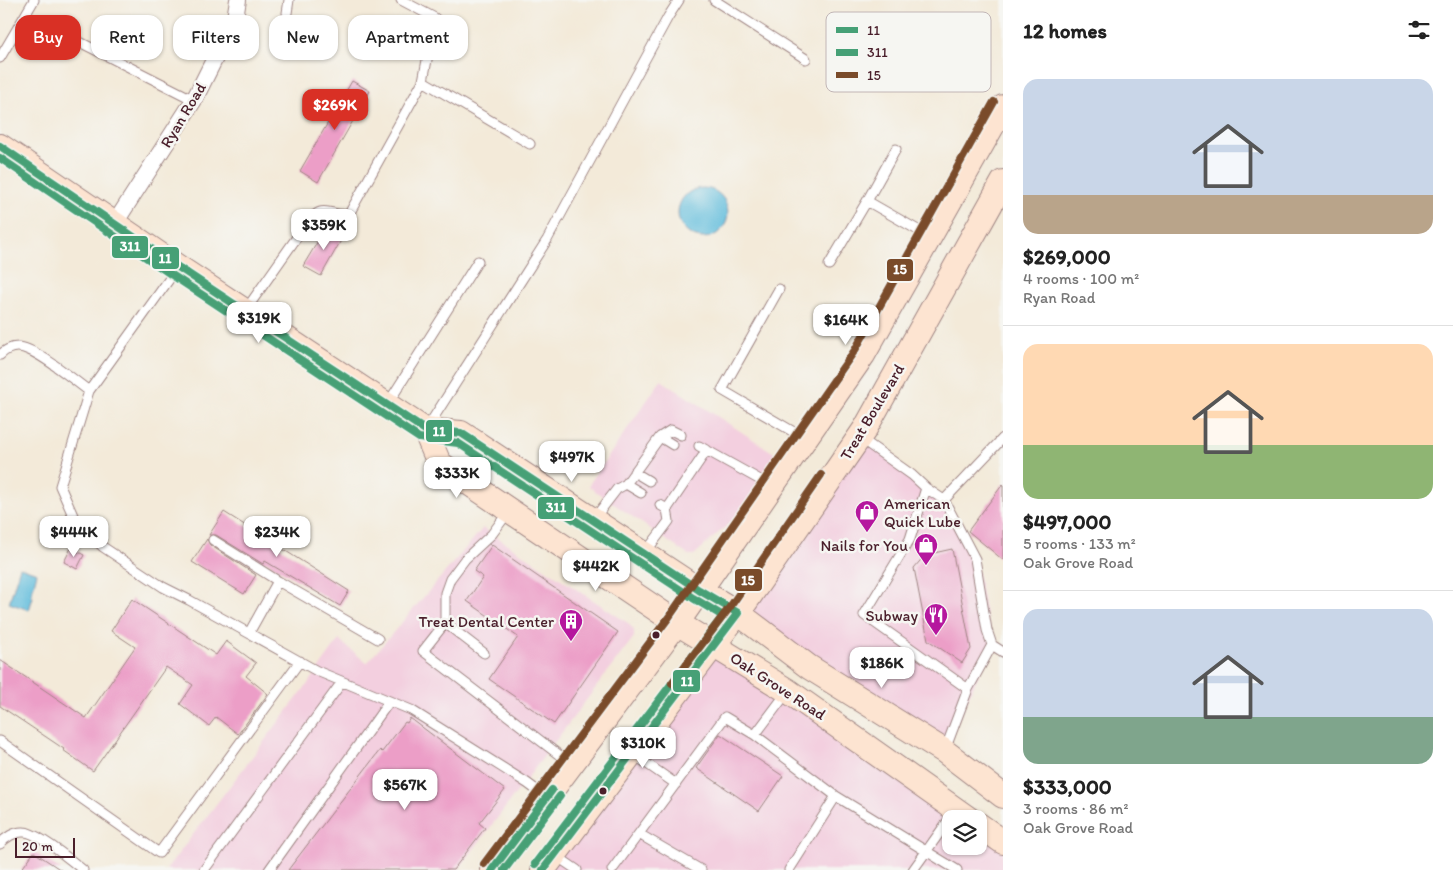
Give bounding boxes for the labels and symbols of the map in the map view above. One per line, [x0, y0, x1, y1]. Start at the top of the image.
legend [826, 12, 991, 92]
text: 11 [867, 22, 880, 39]
text: 311 [867, 44, 888, 61]
text: 15 [867, 67, 881, 84]
street label: Ryan Road [156, 79, 210, 151]
pin: $269K [300, 88, 370, 131]
pin: $359K [289, 208, 359, 251]
line badge: 311 [111, 235, 149, 259]
text: 311 [120, 238, 141, 255]
line badge: 11 [151, 246, 180, 270]
text: 11 [159, 250, 172, 267]
line badge: 15 [886, 258, 914, 282]
text: 15 [893, 261, 908, 278]
pin: $319K [224, 302, 294, 344]
pin: $164K [811, 304, 881, 346]
street label: Treat Boulevard [836, 360, 908, 464]
line badge: 11 [425, 419, 453, 443]
text: 11 [433, 423, 446, 440]
pin: $497K [537, 440, 607, 483]
pin: $333K [422, 456, 492, 499]
place label: American Quick Lube [884, 494, 961, 531]
line badge: 311 [537, 496, 575, 520]
text: 311 [546, 499, 567, 516]
shop icon: American Quick Lube [854, 499, 880, 533]
pin: $444K [39, 516, 109, 558]
pin: $234K [242, 516, 312, 558]
shop icon: Nails for You [913, 532, 939, 566]
place label: Nails for You [820, 536, 908, 555]
pin: $442K [561, 550, 631, 592]
line badge: 15 [734, 568, 763, 592]
text: 15 [741, 572, 756, 589]
restaurant icon: Subway [923, 602, 949, 636]
place label: Subway [866, 606, 918, 625]
building icon: Treat Dental Center [558, 608, 584, 642]
place label: Treat Dental Center [419, 612, 554, 631]
unlabelled marker [651, 630, 661, 640]
pin: $186K [847, 646, 917, 689]
street label: Oak Grove Road [727, 648, 830, 724]
line badge: 11 [672, 669, 701, 693]
text: 11 [681, 673, 694, 690]
pin: $310K [608, 726, 678, 769]
pin: $567K [370, 768, 440, 811]
unlabelled marker [598, 786, 608, 796]
scale bar [15, 835, 75, 858]

